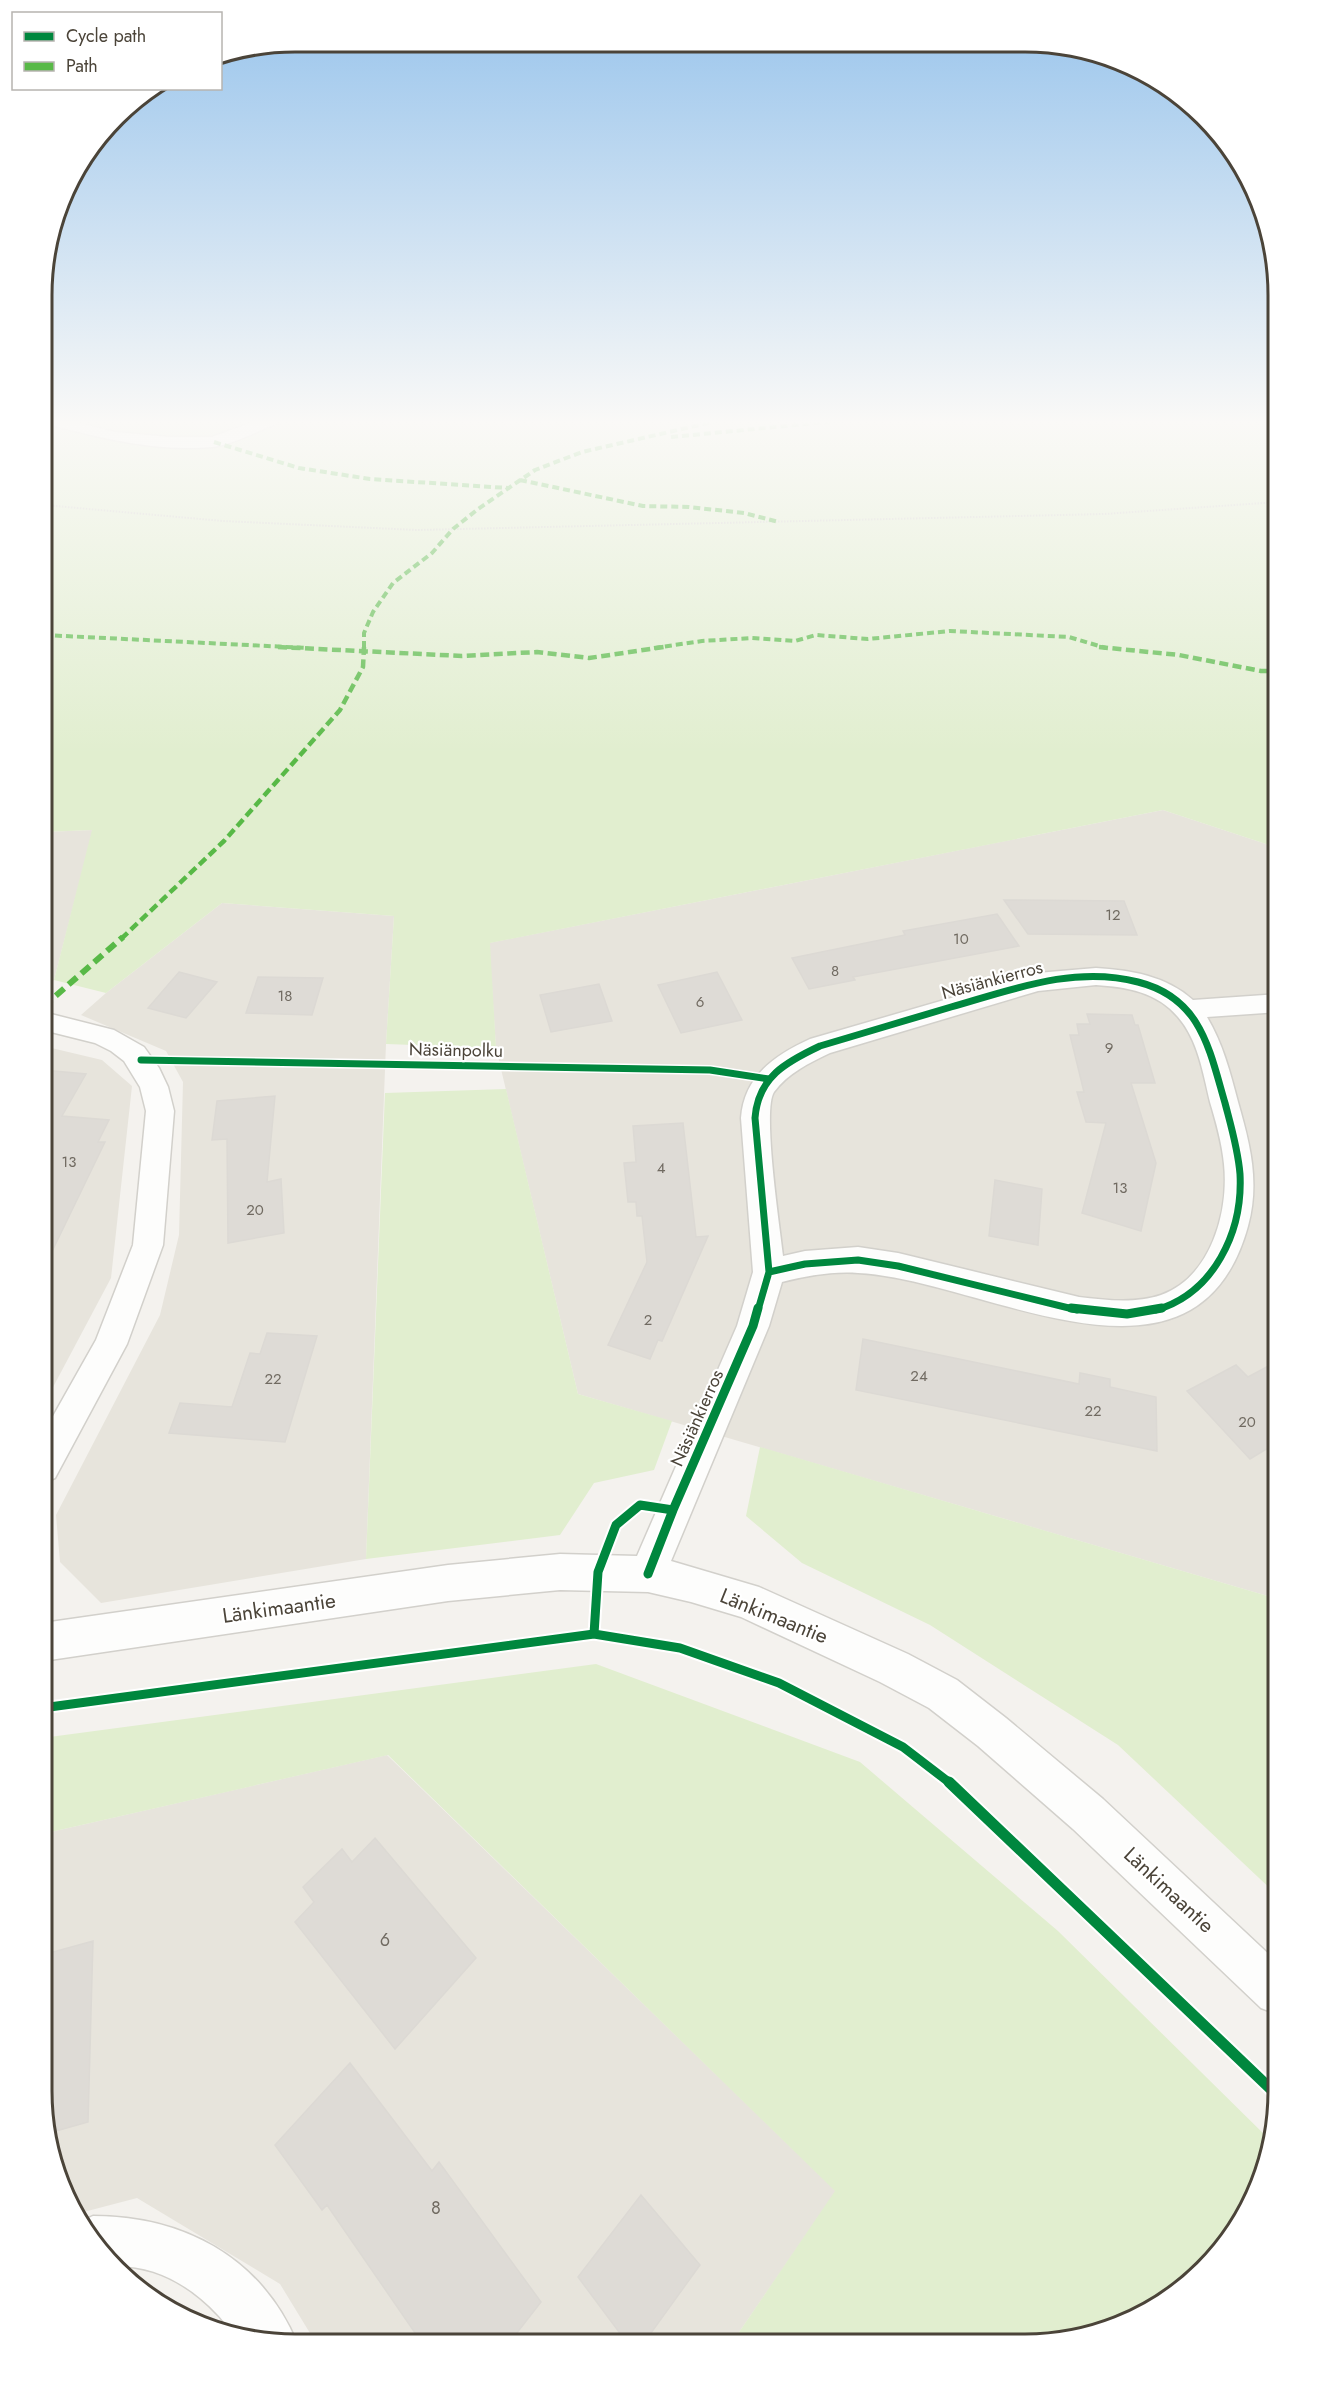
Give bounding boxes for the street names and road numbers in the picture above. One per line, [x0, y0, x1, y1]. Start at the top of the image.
street label: Näsiänkierros [938, 954, 1046, 1006]
street label: Näsiänpolku [409, 1036, 503, 1064]
street label: Näsiänkierros [664, 1365, 730, 1471]
street label: Länkimaantie [715, 1581, 833, 1651]
street label: Länkimaantie [220, 1585, 338, 1631]
street label: Länkimaantie [1117, 1840, 1221, 1940]

